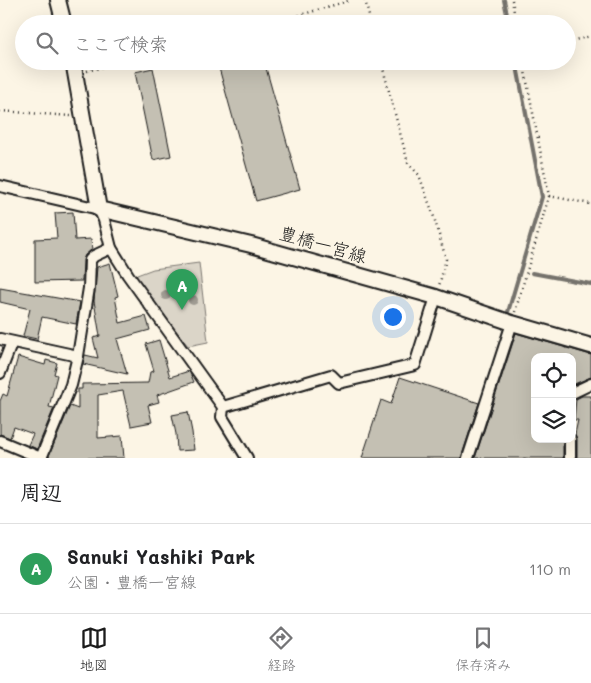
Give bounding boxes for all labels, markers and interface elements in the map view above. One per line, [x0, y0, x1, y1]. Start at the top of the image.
search box [15, 15, 576, 70]
icon: search [33, 29, 61, 57]
text: ここで検索 [73, 31, 168, 56]
street label: 豊橋一宮線 [277, 220, 370, 268]
pin: A [166, 269, 198, 310]
your location [380, 304, 406, 330]
map controls [531, 353, 576, 443]
button: locate [531, 353, 576, 398]
button: layers [531, 398, 576, 443]
text: 周辺 [20, 478, 62, 505]
text: Sanuki Yashiki Park [67, 544, 255, 569]
text: A [30, 558, 42, 579]
text: 110 m [529, 558, 571, 579]
text: 公園 · 豊橋一宮線 [67, 571, 196, 592]
tab: 地図 [80, 624, 108, 674]
tab: 経路 [267, 624, 295, 674]
tab: 保存済み [455, 624, 511, 674]

